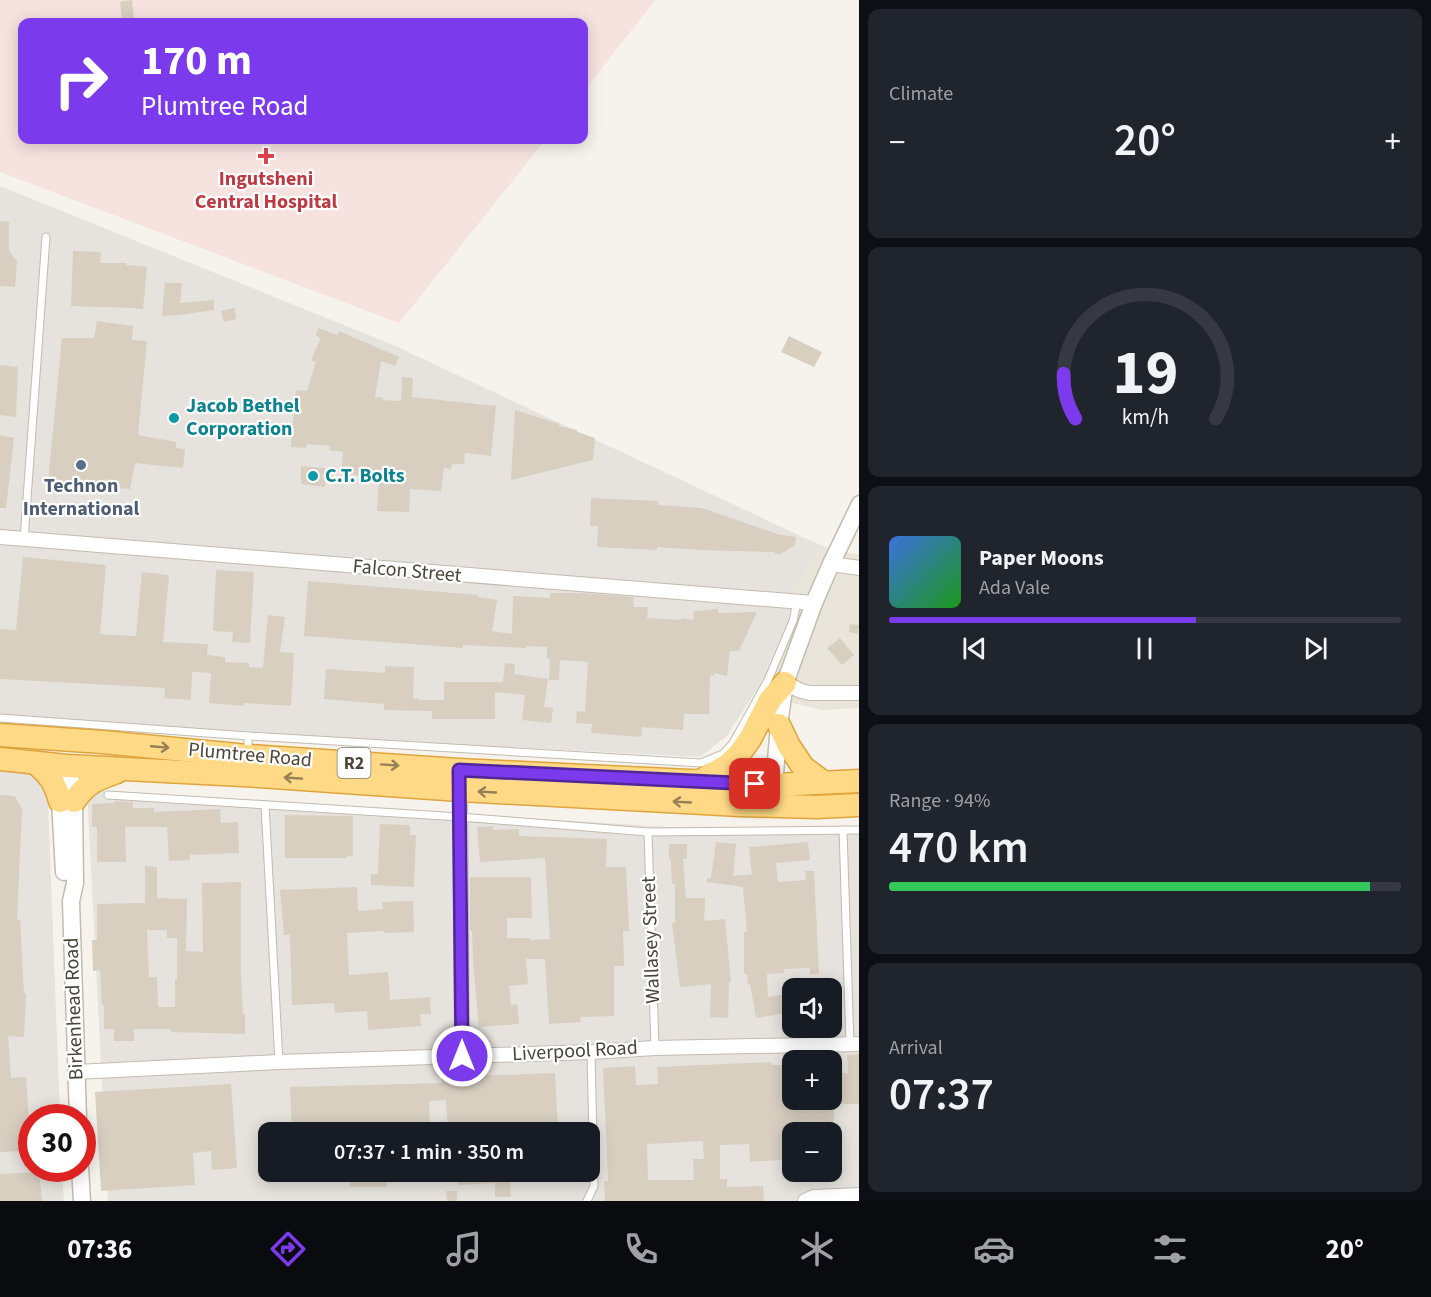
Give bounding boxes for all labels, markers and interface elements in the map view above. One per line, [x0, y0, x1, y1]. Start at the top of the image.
text: 170 m [141, 31, 252, 91]
icon: right [42, 42, 120, 120]
text: Climate [889, 80, 953, 108]
text: Plumtree Road [141, 87, 309, 126]
text: 20° [1114, 109, 1176, 173]
text: − [889, 119, 905, 166]
text: + [1385, 119, 1401, 166]
marker: Ingutsheni Central Hospital [257, 147, 275, 165]
place label: Ingutsheni Central Hospital [195, 165, 338, 216]
text: 19 [1112, 329, 1178, 418]
place label: Jacob Bethel Corporation [186, 392, 300, 443]
text: km/h [1121, 403, 1169, 434]
marker: Jacob Bethel Corporation [167, 411, 181, 425]
marker: Technon International [74, 458, 88, 472]
place label: C.T. Bolts [325, 462, 405, 490]
marker: C.T. Bolts [306, 469, 320, 483]
place label: Technon International [23, 472, 140, 523]
text: Paper Moons [979, 542, 1104, 574]
street label: Falcon Street [351, 552, 463, 590]
text: Ada Vale [979, 574, 1050, 602]
icon: previous [958, 632, 991, 665]
icon: pause [1128, 632, 1161, 665]
icon: next [1299, 632, 1332, 665]
street label: Plumtree Road [187, 736, 313, 774]
one-way arrow [150, 742, 170, 753]
road number: R2 [338, 748, 370, 778]
pin [729, 758, 780, 809]
one-way arrow [379, 760, 399, 771]
icon: arrive [738, 767, 771, 800]
one-way arrow [283, 773, 303, 784]
one-way arrow [478, 786, 498, 797]
text: Range · 94% [889, 787, 990, 815]
one-way arrow [672, 797, 692, 808]
text: 470 km [889, 816, 1029, 880]
street label: Wallasey Street [635, 876, 667, 1004]
street label: Birkenhead Road [58, 937, 90, 1081]
map controls [782, 978, 842, 1182]
button: sound [782, 978, 842, 1038]
position arrow [430, 1024, 494, 1088]
street label: Liverpool Road [512, 1034, 638, 1068]
text: Arrival [889, 1034, 943, 1062]
button: + [782, 1050, 842, 1110]
text: 07:37 [889, 1063, 994, 1127]
speed limit sign: 30 [18, 1104, 96, 1182]
button: − [782, 1122, 842, 1182]
text: 07:37 · 1 min · 350 m [334, 1136, 524, 1168]
icon: directions [267, 1228, 309, 1270]
icon: music [443, 1228, 485, 1270]
icon: phone [620, 1228, 662, 1270]
icon: climate [796, 1228, 838, 1270]
icon: car [973, 1228, 1015, 1270]
icon: filters [1149, 1228, 1191, 1270]
text: 07:36 [67, 1230, 132, 1269]
text: 20° [1325, 1230, 1364, 1269]

